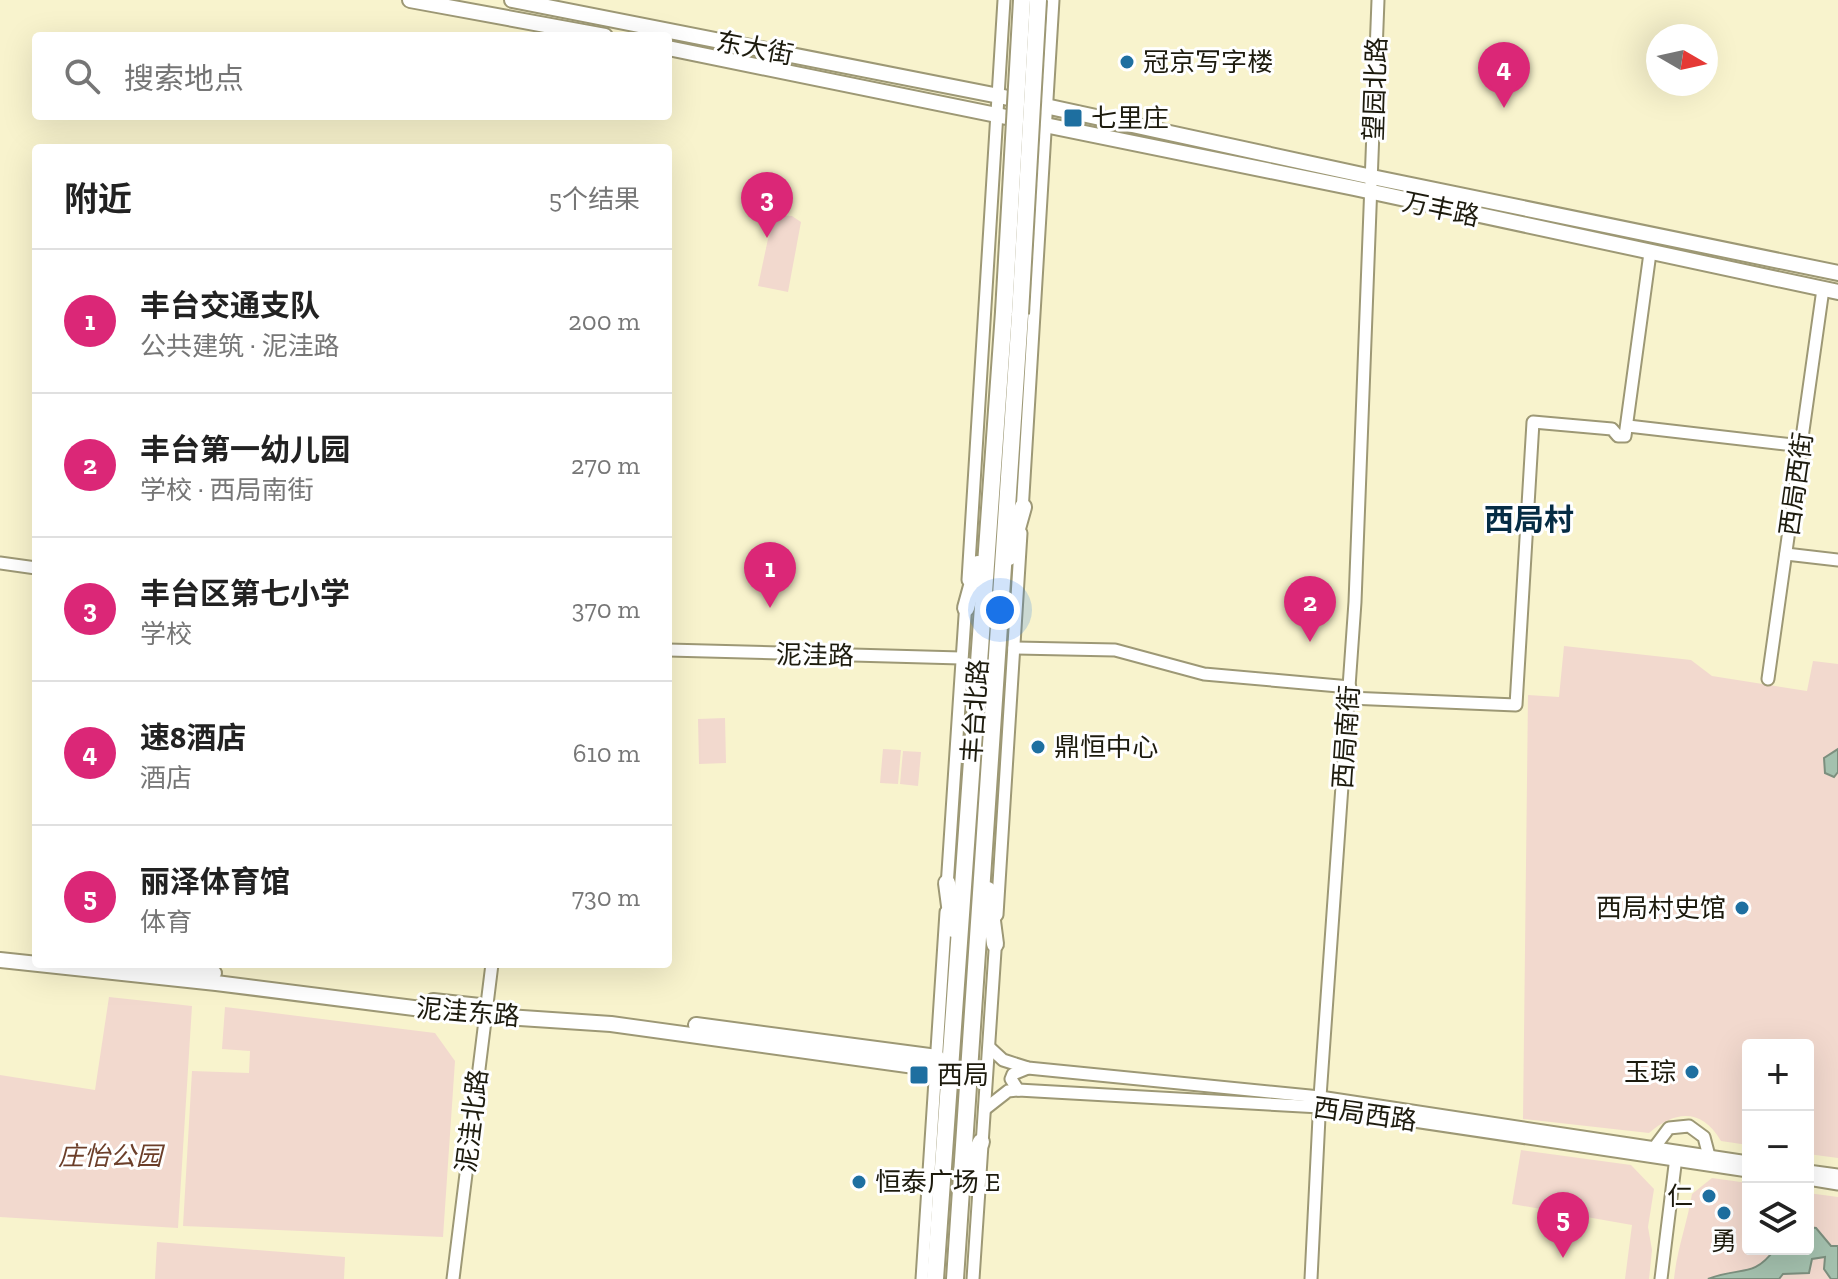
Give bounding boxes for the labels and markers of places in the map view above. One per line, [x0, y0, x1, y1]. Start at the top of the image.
pin: 4 [1478, 42, 1530, 108]
place label: 冠京写字楼 [1143, 46, 1273, 78]
marker: 冠京写字楼 [1118, 53, 1136, 71]
place label: 七里庄 [1091, 102, 1169, 134]
marker: 七里庄 [1062, 107, 1084, 129]
pin: 3 [741, 172, 793, 238]
pin: 1 [744, 542, 796, 608]
pin: 2 [1284, 576, 1336, 642]
place label: 鼎恒中心 [1054, 731, 1158, 763]
marker: 鼎恒中心 [1029, 738, 1047, 756]
place label: 西局村史馆 [1596, 892, 1726, 924]
marker: 西局村史馆 [1733, 899, 1751, 917]
place label: 玉琮 [1624, 1056, 1676, 1088]
place label: 西局 [937, 1059, 989, 1091]
marker: 玉琮 [1683, 1063, 1701, 1081]
marker: 西局 [908, 1064, 930, 1086]
place label: 恒泰广场 E [875, 1166, 1000, 1198]
marker: 恒泰广场 E [850, 1173, 868, 1191]
place label: 仁 [1667, 1180, 1693, 1212]
marker: 仁 [1700, 1187, 1718, 1205]
pin: 5 [1537, 1192, 1589, 1258]
marker: 勇 [1715, 1204, 1733, 1222]
place label: 勇 [1711, 1225, 1737, 1257]

